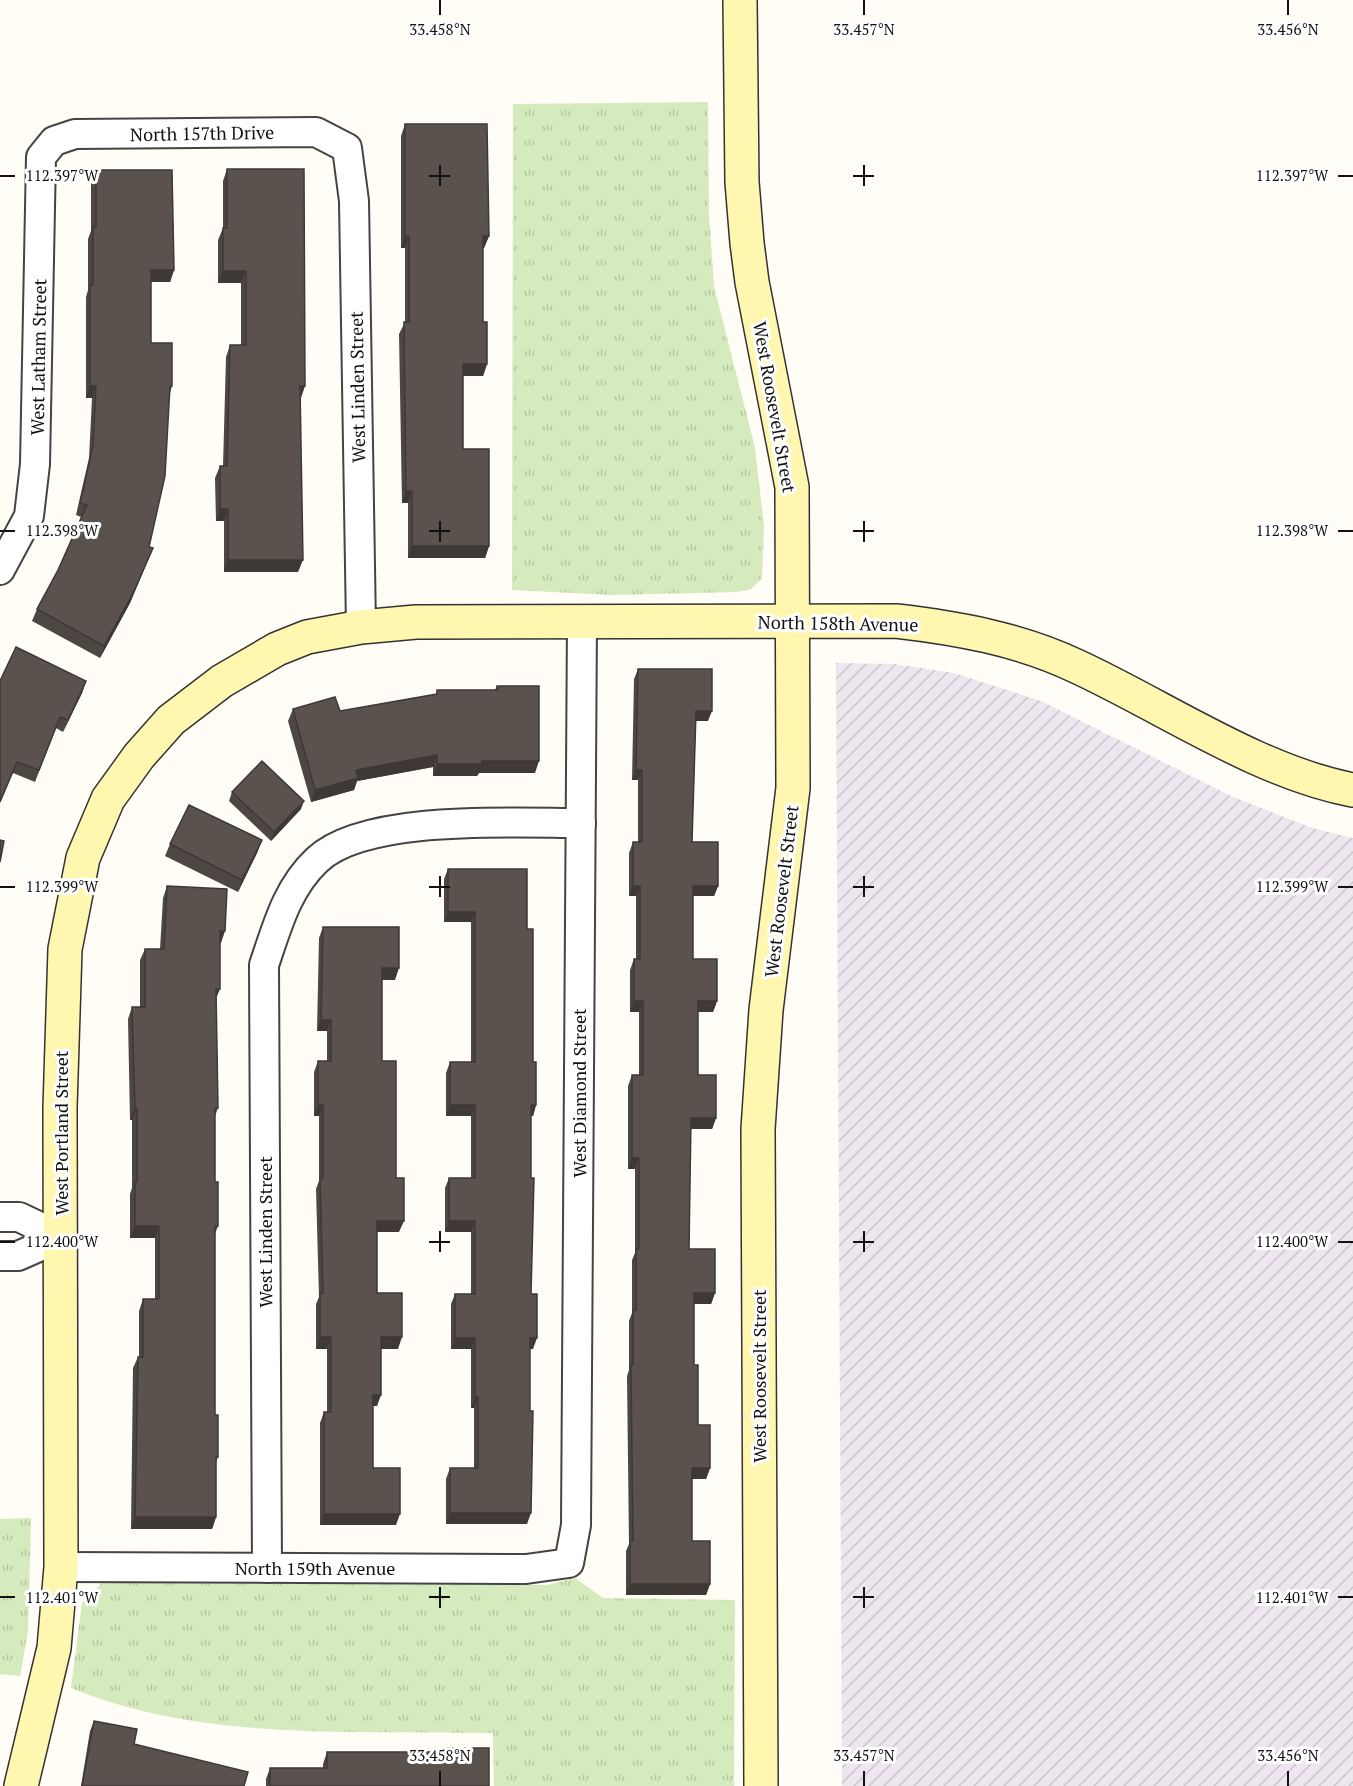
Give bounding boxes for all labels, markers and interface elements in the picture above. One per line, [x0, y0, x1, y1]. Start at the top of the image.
text: 33.458°N [409, 19, 471, 39]
text: 33.457°N [833, 19, 895, 39]
text: 33.456°N [1257, 19, 1319, 39]
street label: North 157th Drive [130, 120, 274, 146]
text: 112.397°W [26, 165, 99, 185]
text: 112.397°W [1256, 165, 1329, 185]
street label: West Latham Street [25, 278, 51, 436]
street label: West Linden Street [344, 311, 370, 463]
street label: West Roosevelt Street [748, 320, 802, 495]
text: 112.398°W [26, 520, 99, 540]
text: 112.398°W [1256, 520, 1329, 540]
street label: North 158th Avenue [757, 610, 919, 636]
street label: West Roosevelt Street [759, 803, 804, 979]
text: 112.399°W [26, 876, 99, 896]
text: 112.399°W [1256, 876, 1329, 896]
street label: West Diamond Street [567, 1008, 591, 1178]
street label: West Portland Street [49, 1050, 73, 1215]
street label: West Linden Street [253, 1156, 277, 1308]
text: 112.400°W [26, 1231, 99, 1251]
text: 112.400°W [1256, 1231, 1329, 1251]
street label: West Roosevelt Street [747, 1289, 771, 1463]
street label: North 159th Avenue [235, 1556, 395, 1580]
text: 112.401°W [26, 1587, 99, 1607]
text: 112.401°W [1256, 1587, 1329, 1607]
text: 33.458°N [409, 1745, 471, 1765]
text: 33.457°N [833, 1745, 895, 1765]
text: 33.456°N [1257, 1745, 1319, 1765]

